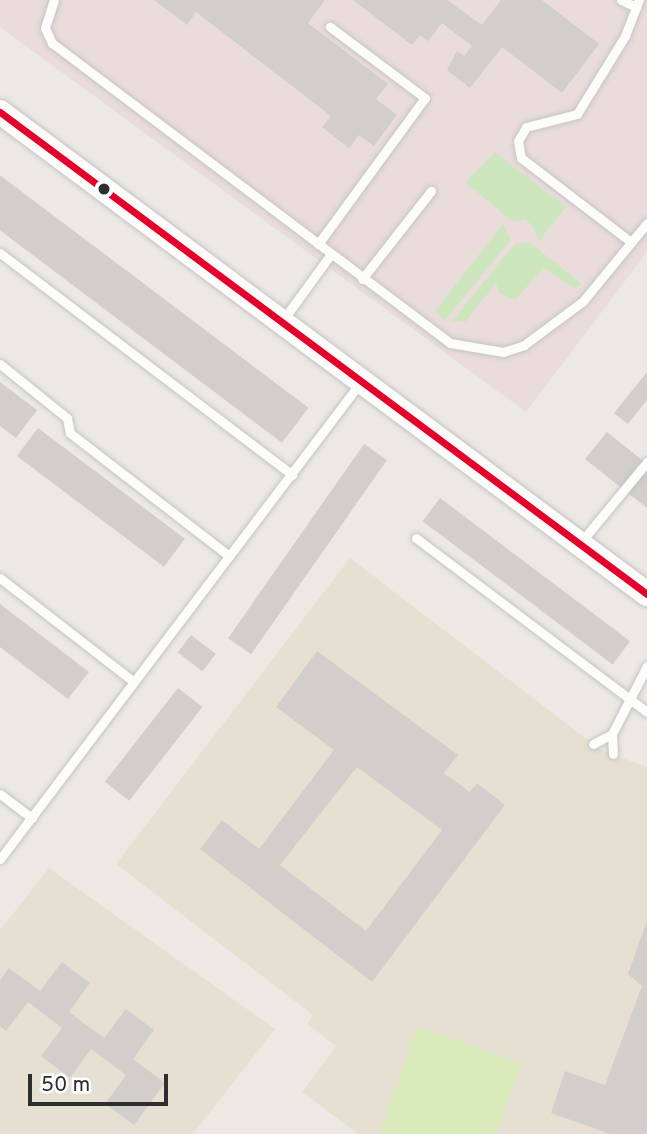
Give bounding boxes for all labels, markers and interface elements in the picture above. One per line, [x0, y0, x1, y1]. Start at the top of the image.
unlabelled marker [97, 182, 111, 196]
scale bar [32, 1060, 172, 1104]
text: 50 m [41, 1072, 90, 1099]

